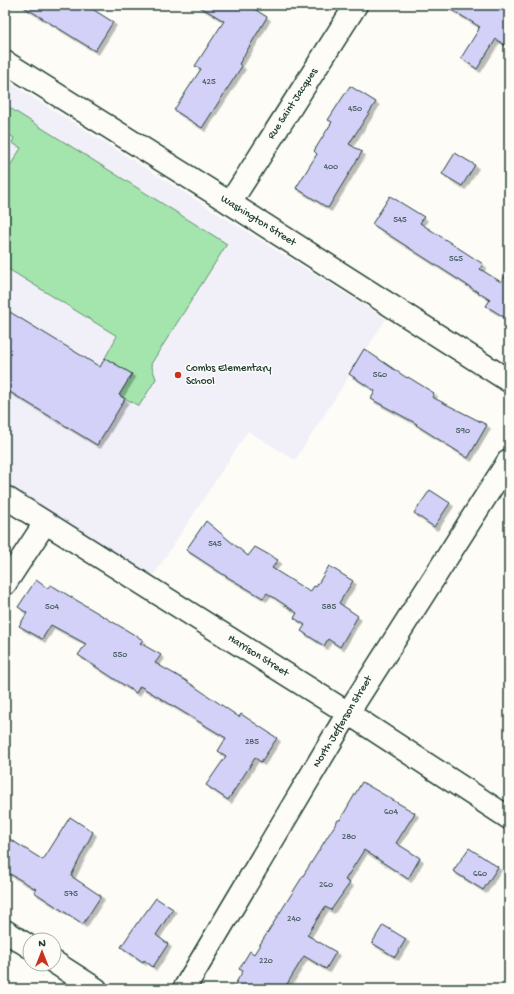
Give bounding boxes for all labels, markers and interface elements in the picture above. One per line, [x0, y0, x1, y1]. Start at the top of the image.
street label: Rue Saint Jacques [266, 65, 321, 142]
house number: 425 [202, 77, 216, 88]
house number: 450 [348, 104, 362, 115]
house number: 400 [324, 162, 338, 173]
street label: Washington Street [218, 193, 299, 250]
house number: 545 [393, 215, 407, 226]
house number: 565 [449, 254, 463, 265]
place label: Combs Elementary School [186, 363, 272, 388]
marker: Combs Elementary School [173, 370, 183, 380]
house number: 560 [373, 370, 387, 381]
house number: 590 [456, 426, 470, 437]
house number: 545 [208, 539, 222, 550]
house number: 504 [45, 602, 60, 613]
house number: 585 [322, 602, 336, 613]
street label: Harrison Street [225, 633, 292, 680]
house number: 550 [113, 650, 127, 661]
street label: North Jefferson Street [310, 672, 376, 770]
house number: 285 [245, 737, 259, 748]
house number: 604 [384, 807, 399, 818]
house number: 280 [342, 832, 356, 843]
house number: 660 [473, 869, 487, 880]
house number: 260 [319, 880, 333, 891]
house number: 575 [64, 889, 78, 900]
house number: 240 [287, 914, 301, 925]
north arrow [22, 932, 62, 972]
text: N [38, 938, 46, 950]
house number: 220 [259, 956, 273, 967]

